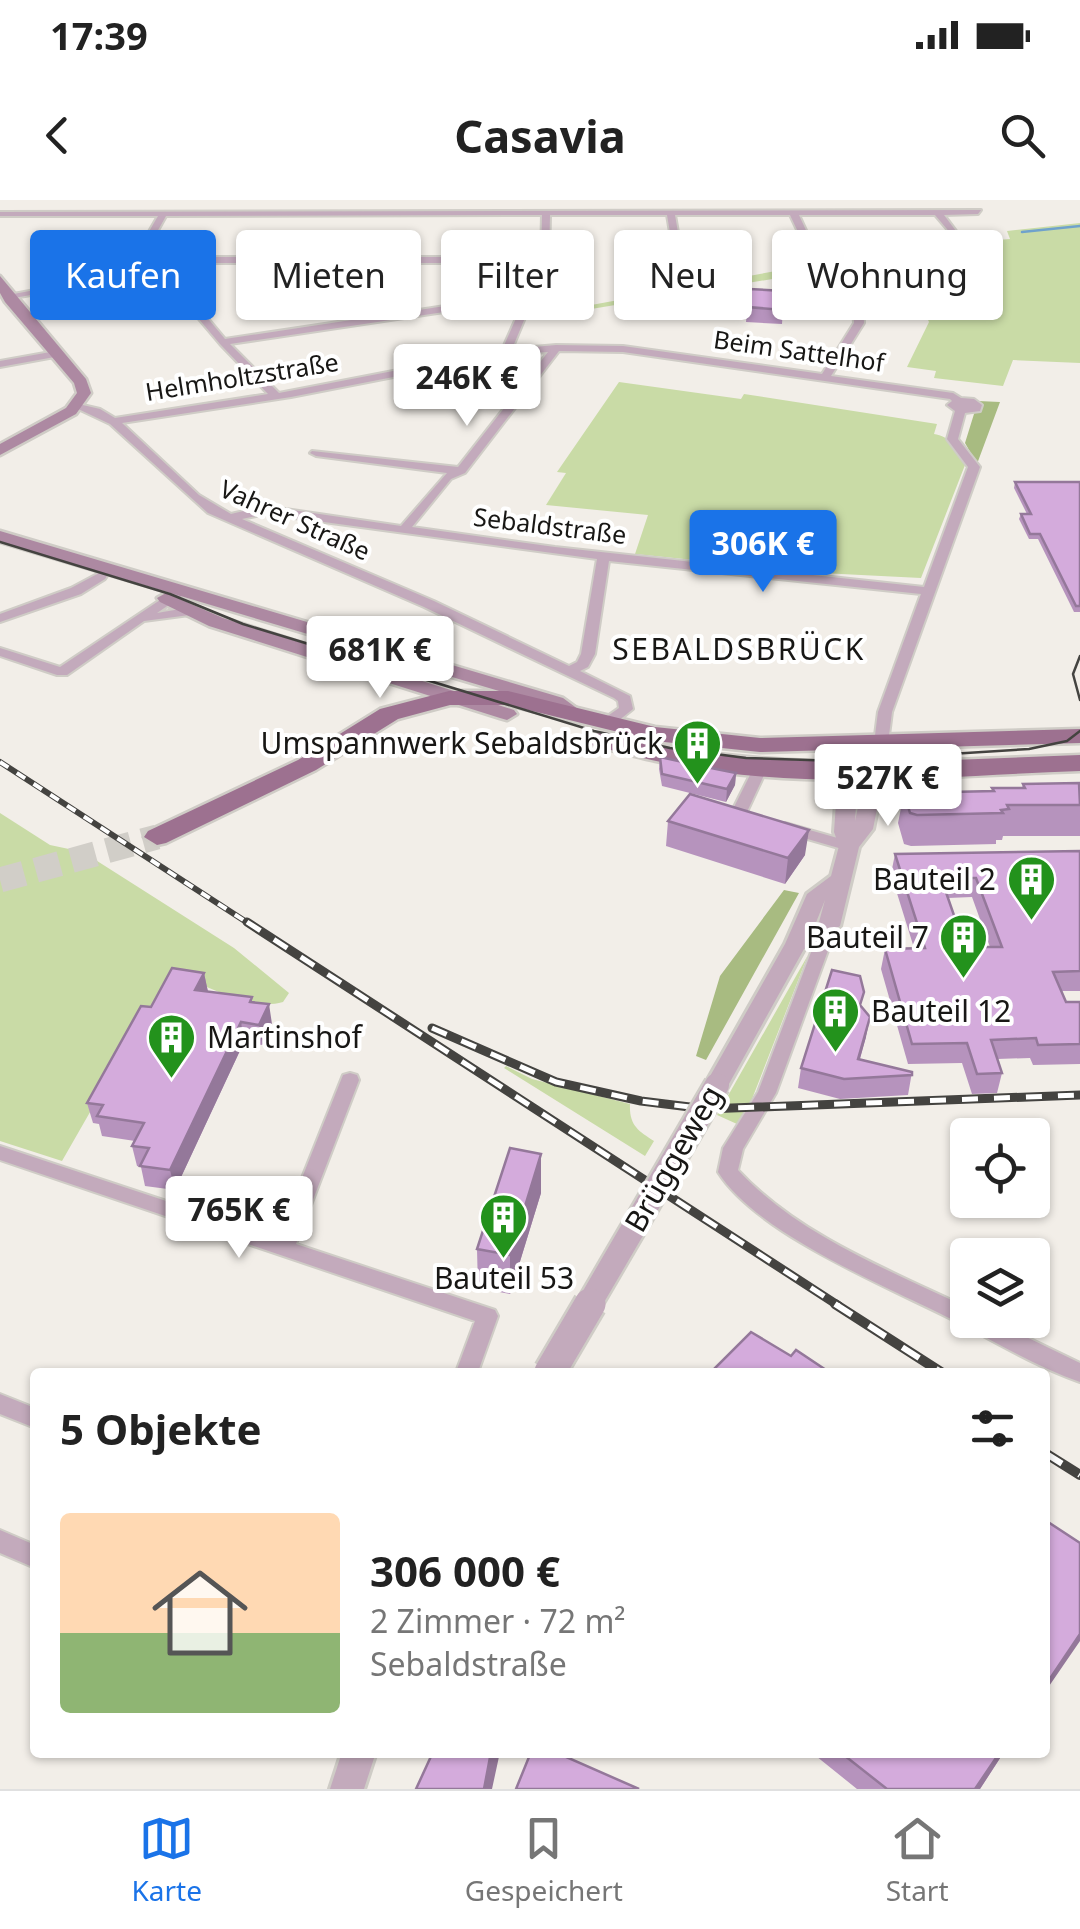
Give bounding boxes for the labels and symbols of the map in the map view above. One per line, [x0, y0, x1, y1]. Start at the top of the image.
street label: Beim Sattelhof [712, 321, 888, 379]
street label: Helmholtzstraße [143, 344, 341, 408]
pin: 246K € [386, 344, 548, 429]
street label: Vahrer Straße [215, 471, 376, 567]
street label: Sebaldstraße [472, 499, 629, 551]
pin: 306K € [682, 510, 844, 595]
pin: 681K € [299, 616, 461, 701]
district label: SEBALDSBRÜCK [612, 628, 866, 669]
building icon: Umspannwerk Sebaldsbrück [672, 718, 724, 786]
place label: Umspannwerk Sebaldsbrück [261, 722, 663, 763]
pin: 527K € [807, 744, 969, 829]
building icon: Bauteil 2 [1005, 854, 1057, 922]
place label: Bauteil 2 [873, 858, 996, 899]
building icon: Bauteil 7 [938, 912, 990, 980]
place label: Bauteil 7 [806, 916, 929, 957]
building icon: Bauteil 12 [810, 986, 862, 1054]
place label: Bauteil 12 [871, 990, 1011, 1031]
building icon: Martinshof [146, 1012, 198, 1080]
place label: Martinshof [207, 1016, 364, 1057]
street label: Brüggeweg [614, 1078, 731, 1239]
pin: 765K € [158, 1176, 320, 1261]
building icon: Bauteil 53 [478, 1192, 530, 1260]
place label: Bauteil 53 [434, 1257, 574, 1298]

